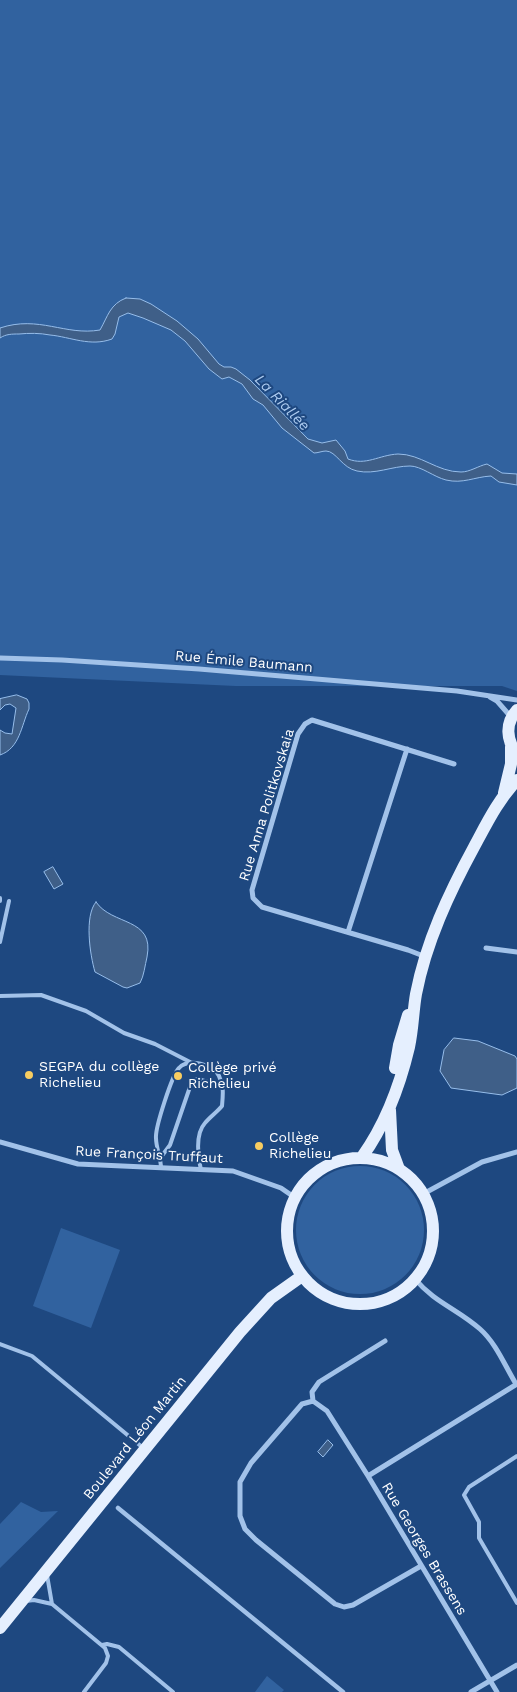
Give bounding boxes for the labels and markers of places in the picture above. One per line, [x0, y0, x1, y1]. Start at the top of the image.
place label: SEGPA du collège Richelieu [39, 1059, 159, 1092]
place label: Collège privé Richelieu [188, 1060, 277, 1092]
marker: SEGPA du collège Richelieu [23, 1069, 35, 1081]
marker: Collège privé Richelieu [172, 1070, 184, 1082]
place label: Collège Richelieu [269, 1130, 331, 1162]
marker: Collège Richelieu [253, 1140, 265, 1152]

